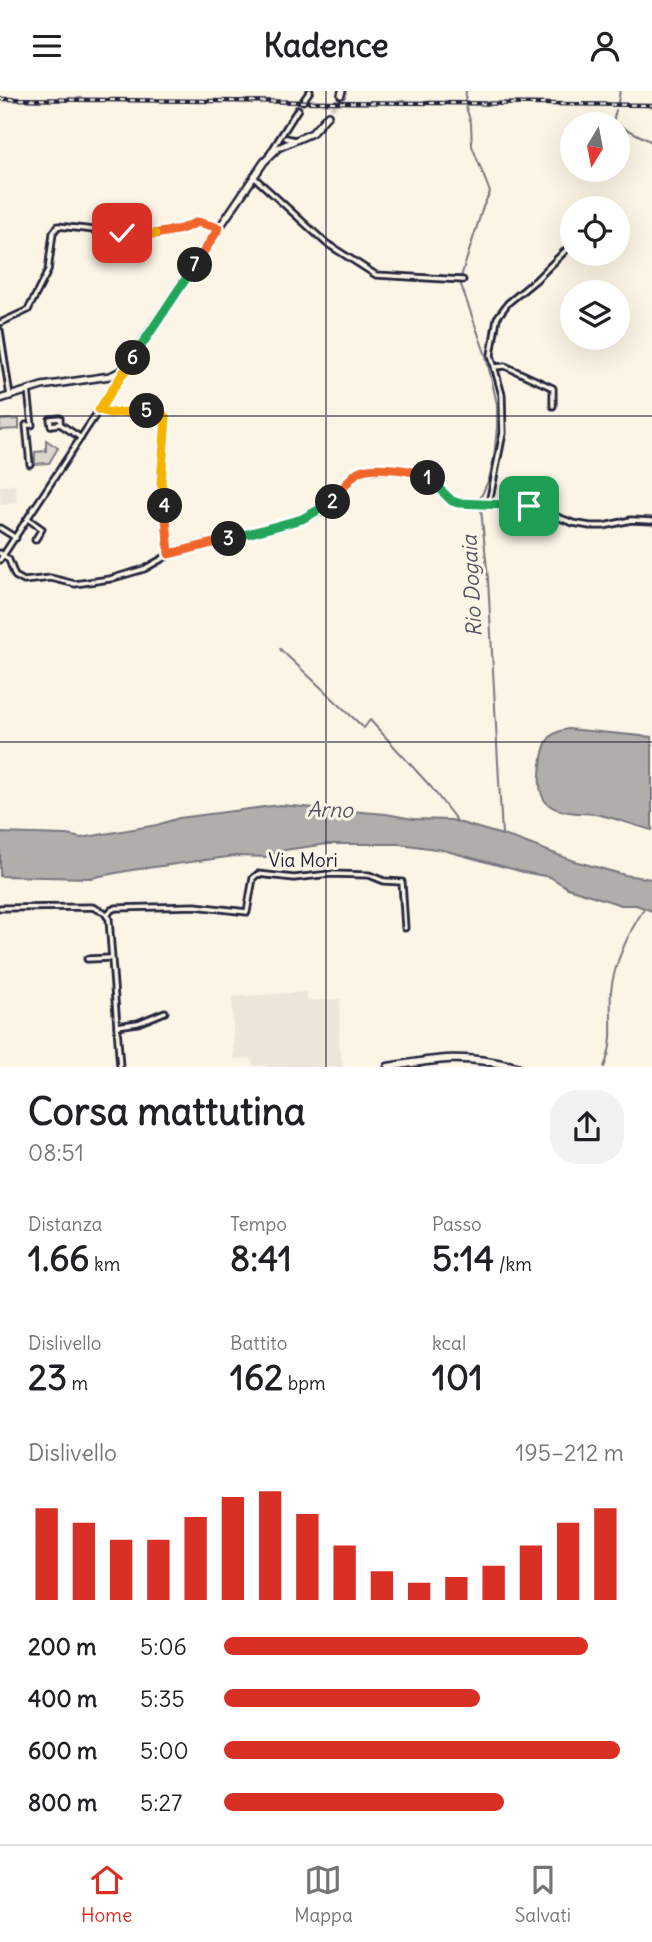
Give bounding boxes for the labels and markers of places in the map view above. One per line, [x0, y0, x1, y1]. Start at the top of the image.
pin [92, 203, 152, 263]
pin: 7 [178, 247, 212, 283]
pin: 6 [116, 341, 150, 375]
pin: 5 [130, 393, 164, 429]
pin: 1 [410, 461, 446, 495]
pin [499, 476, 559, 536]
pin: 2 [316, 485, 350, 519]
pin: 4 [148, 489, 182, 523]
pin: 3 [212, 521, 246, 557]

